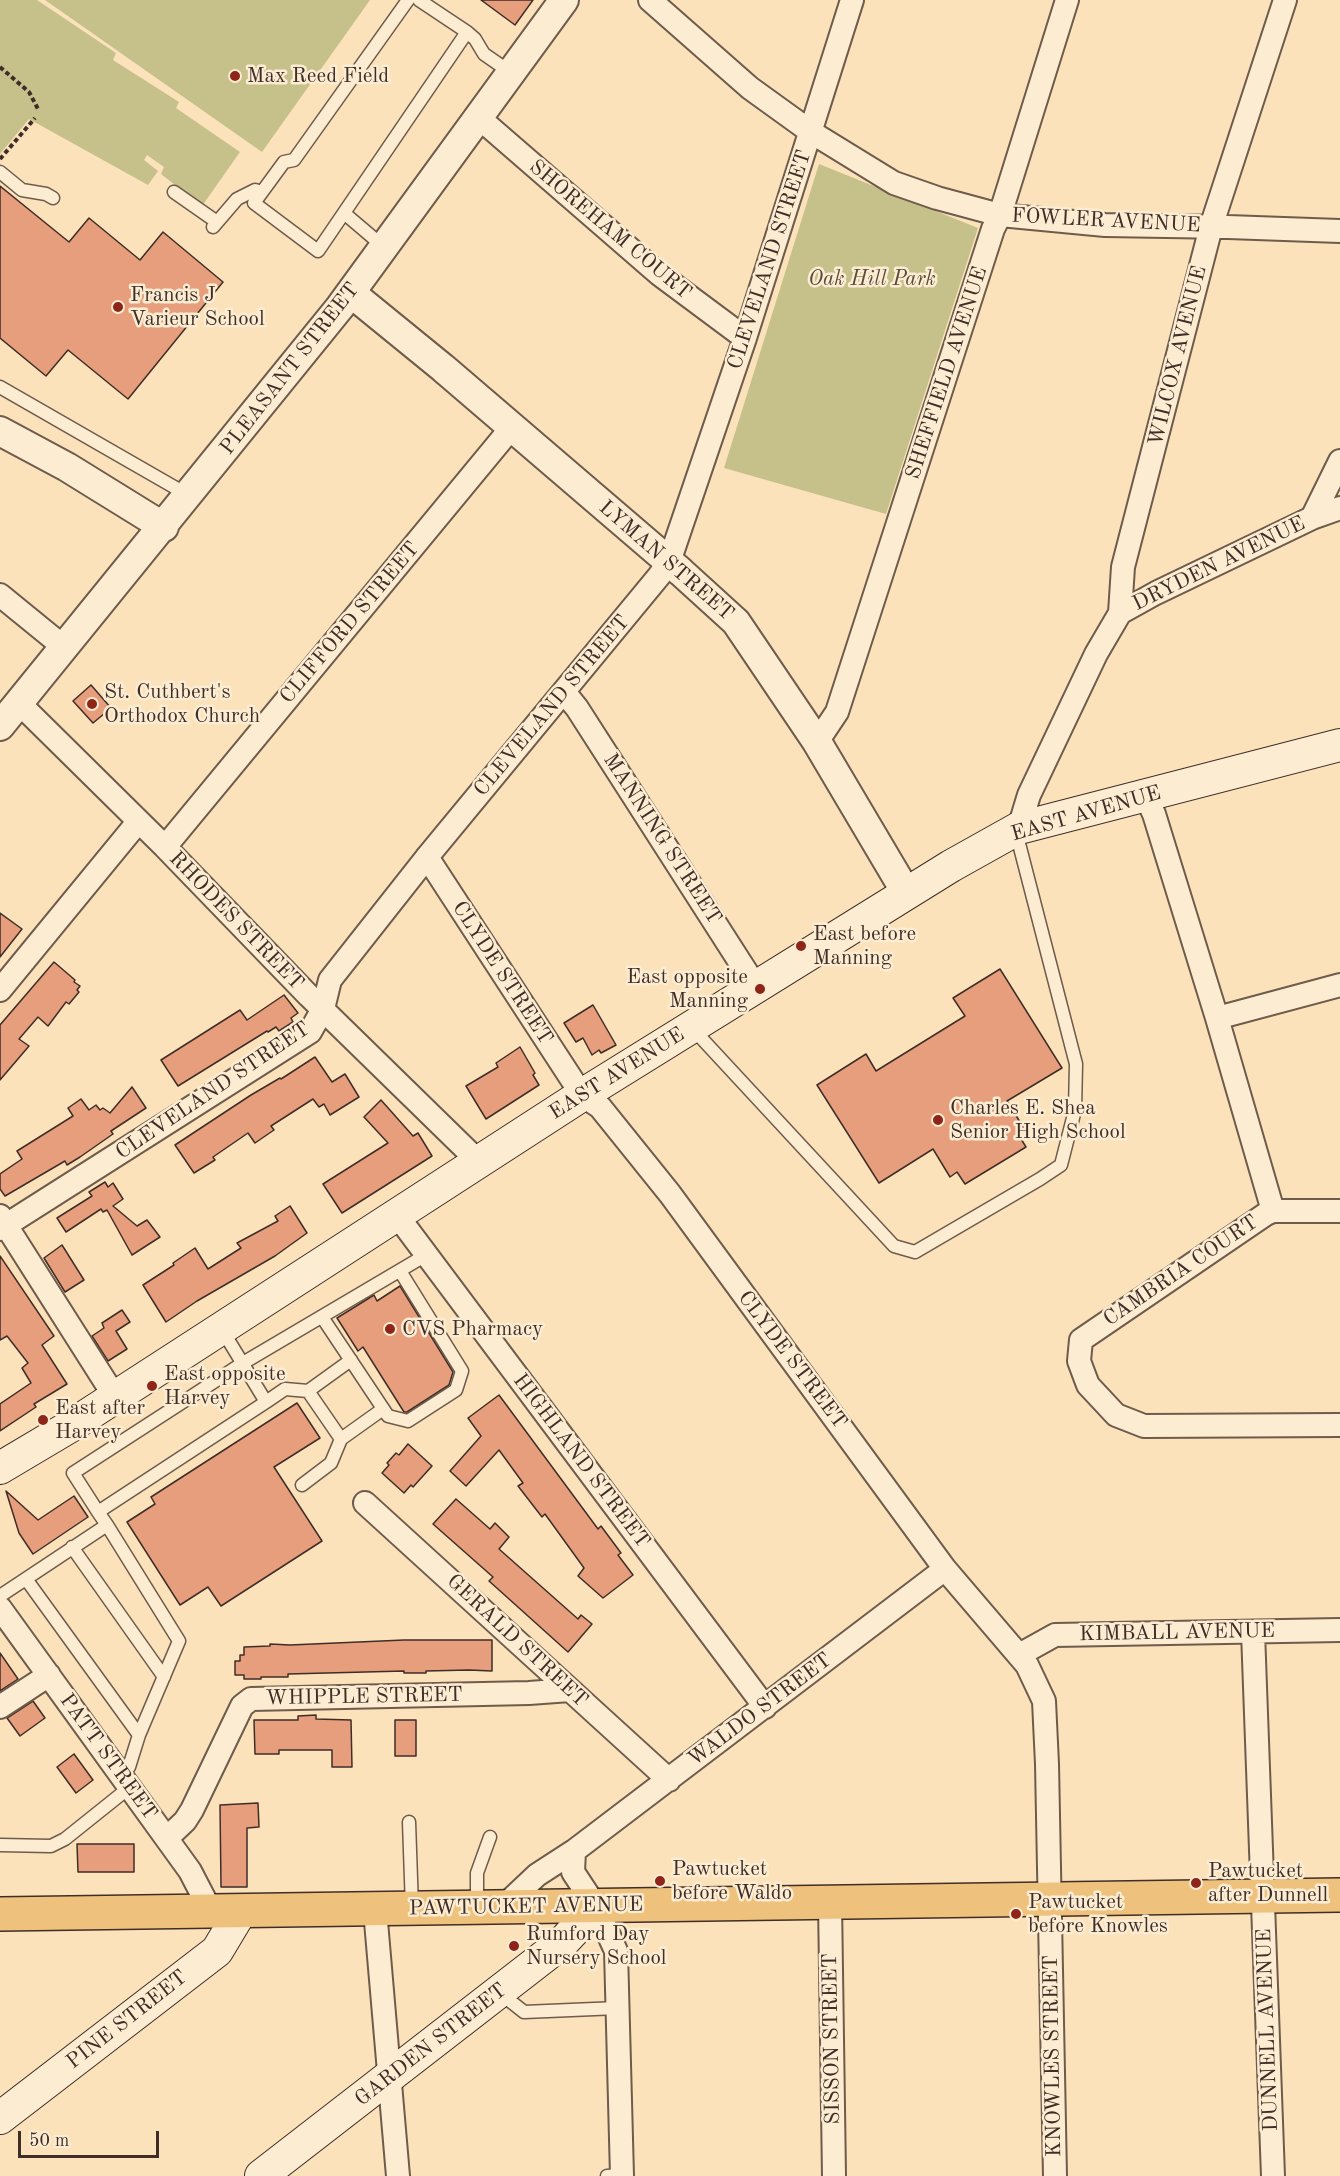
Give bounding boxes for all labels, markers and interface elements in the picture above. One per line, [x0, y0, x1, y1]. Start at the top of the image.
place label: Max Reed Field [247, 63, 389, 89]
marker: Max Reed Field [228, 69, 242, 83]
street label: CLEVELAND STREET [723, 147, 817, 373]
street label: SHOREHAM COURT [524, 155, 696, 305]
street label: FOWLER AVENUE [1011, 203, 1201, 239]
street label: WILCOX AVENUE [1143, 263, 1213, 449]
street label: SHEFFIELD AVENUE [901, 264, 993, 482]
park label: Oak Hill Park [808, 266, 936, 292]
street label: PLEASANT STREET [215, 278, 365, 460]
place label: Francis J Varieur School [130, 282, 265, 332]
marker: Francis J Varieur School [111, 300, 125, 314]
street label: LYMAN STREET [593, 495, 739, 627]
street label: DRYDEN AVENUE [1129, 511, 1309, 617]
street label: CLIFFORD STREET [275, 537, 425, 709]
street label: CLEVELAND STREET [469, 610, 635, 802]
place label: St. Cuthbert's Orthodox Church [104, 679, 260, 729]
marker: St. Cuthbert's Orthodox Church [85, 697, 99, 711]
street label: MANNING STREET [597, 749, 727, 929]
street label: EAST AVENUE [1008, 781, 1164, 847]
street label: RHODES STREET [163, 846, 309, 996]
street label: CLYDE STREET [446, 897, 558, 1049]
place label: East before Manning [813, 921, 916, 971]
marker: East before Manning [794, 939, 808, 953]
place label: East opposite Manning [626, 964, 748, 1014]
marker: East opposite Manning [753, 982, 767, 996]
street label: CLEVELAND STREET [111, 1017, 315, 1165]
street label: EAST AVENUE [545, 1022, 689, 1126]
place label: Charles E. Shea Senior High School [950, 1095, 1126, 1145]
marker: Charles E. Shea Senior High School [931, 1113, 945, 1127]
street label: CAMBRIA COURT [1099, 1210, 1263, 1332]
street label: CLYDE STREET [732, 1286, 852, 1434]
place label: CVS Pharmacy [402, 1316, 543, 1342]
marker: CVS Pharmacy [383, 1322, 397, 1336]
place label: East opposite Harvey [164, 1361, 286, 1411]
street label: HIGHLAND STREET [507, 1369, 655, 1553]
marker: East opposite Harvey [145, 1379, 159, 1393]
place label: East after Harvey [55, 1395, 145, 1445]
marker: East after Harvey [36, 1413, 50, 1427]
street label: GERALD STREET [441, 1569, 593, 1713]
street label: KIMBALL AVENUE [1079, 1619, 1275, 1647]
street label: WALDO STREET [683, 1648, 837, 1772]
street label: WHIPPLE STREET [265, 1683, 463, 1711]
street label: PATT STREET [54, 1689, 162, 1825]
place label: Pawtucket before Waldo [672, 1856, 792, 1906]
place label: Pawtucket after Dunnell [1208, 1858, 1328, 1908]
marker: Pawtucket before Waldo [653, 1874, 667, 1888]
marker: Pawtucket after Dunnell [1189, 1876, 1203, 1890]
place label: Pawtucket before Knowles [1028, 1889, 1168, 1939]
street label: PAWTUCKET AVENUE [409, 1892, 643, 1922]
marker: Pawtucket before Knowles [1009, 1907, 1023, 1921]
place label: Rumford Day Nursery School [526, 1921, 666, 1971]
street label: DUNNELL AVENUE [1252, 1928, 1284, 2132]
marker: Rumford Day Nursery School [507, 1939, 521, 1953]
street label: SISSON STREET [818, 1953, 846, 2125]
street label: KNOWLES STREET [1039, 1955, 1067, 2157]
street label: PINE STREET [62, 1965, 192, 2075]
street label: GARDEN STREET [350, 1978, 512, 2112]
scale bar [21, 2119, 162, 2157]
text: 50 m [29, 2132, 69, 2150]

